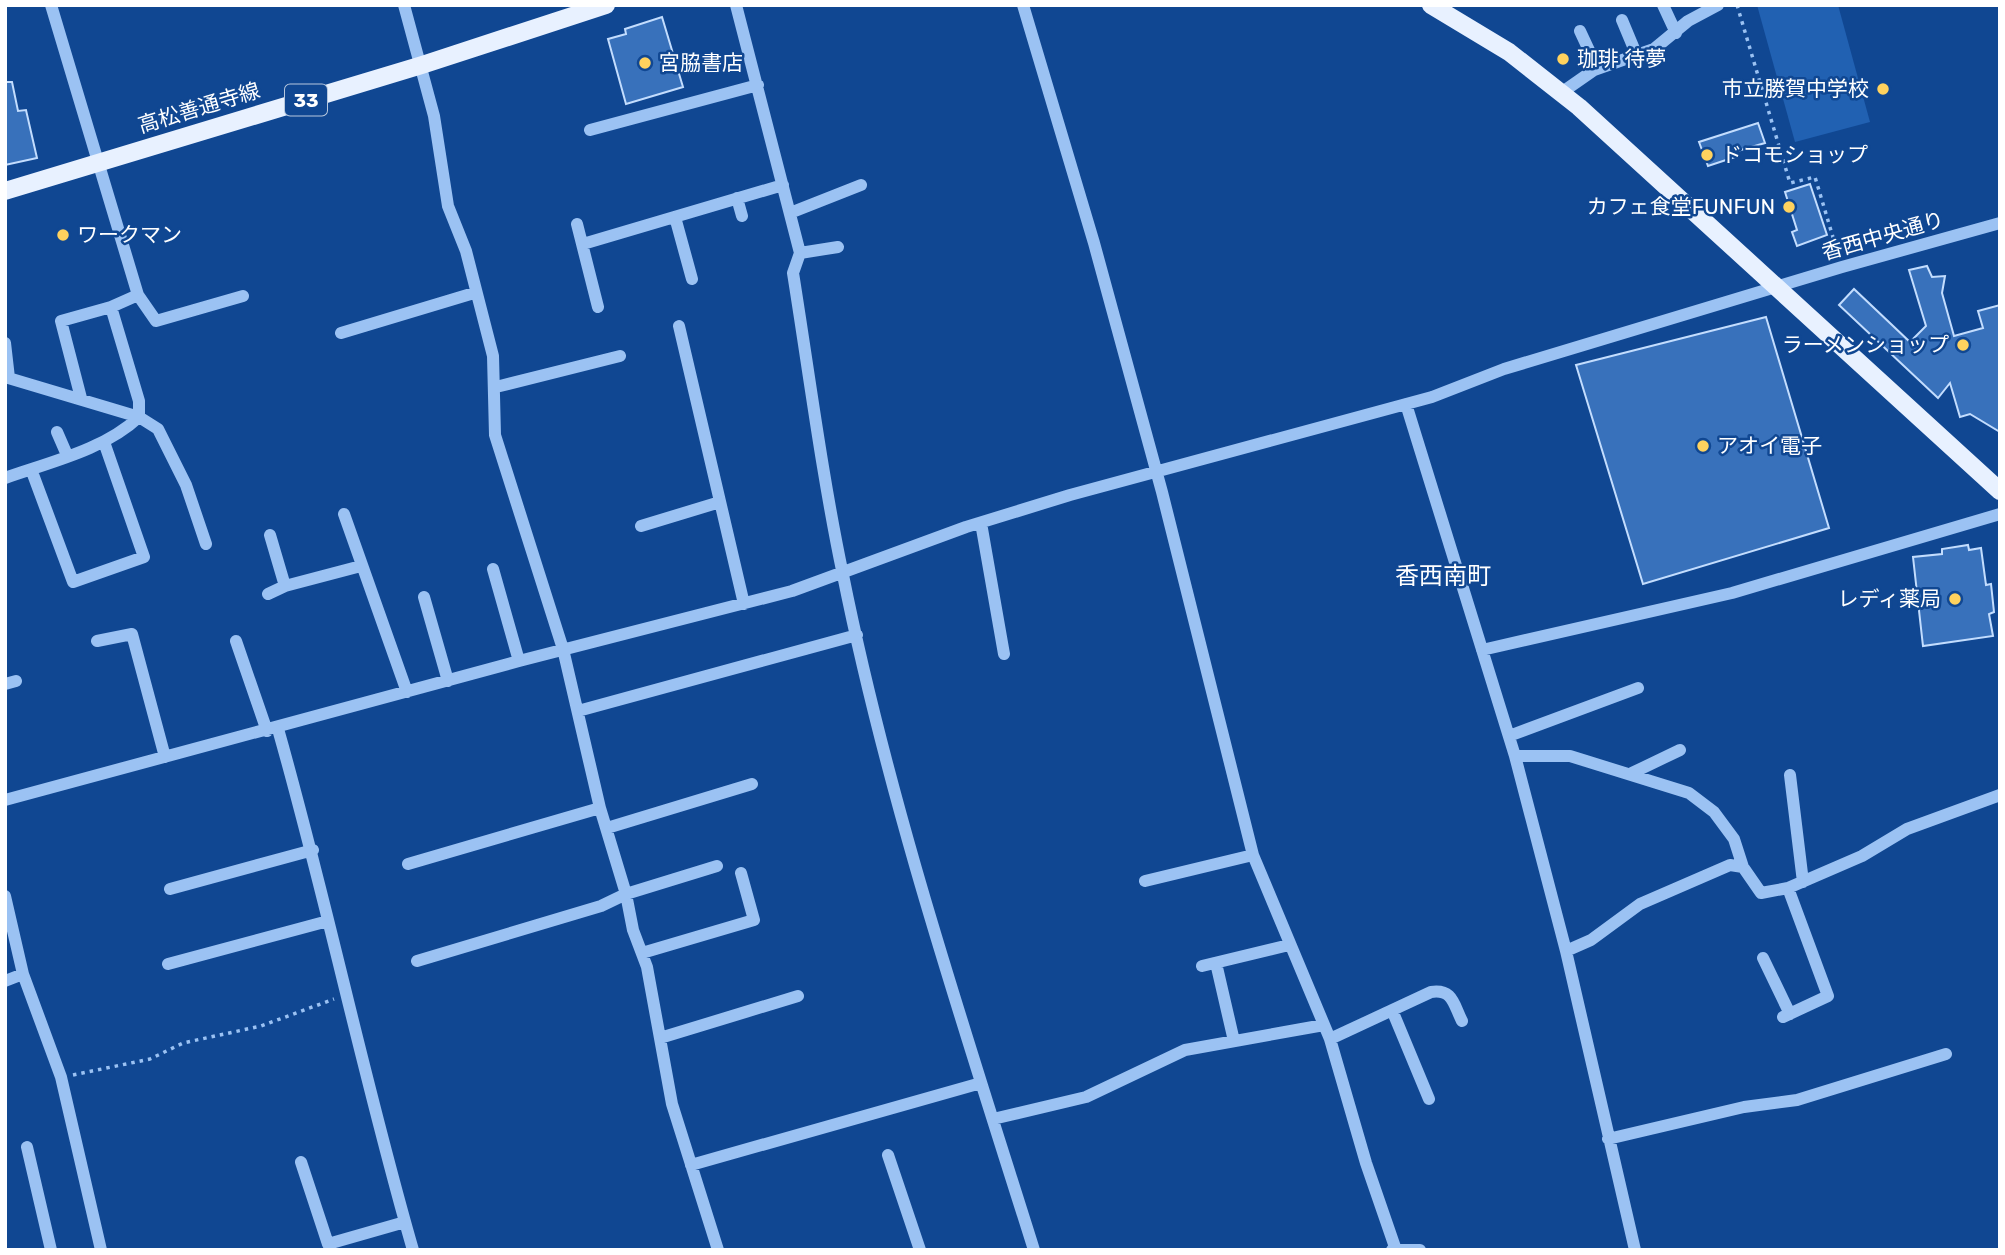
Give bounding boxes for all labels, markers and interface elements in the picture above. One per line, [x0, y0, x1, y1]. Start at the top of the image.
place label: 珈琲 待夢 [1577, 46, 1666, 71]
place label: 宮脇書店 [659, 50, 743, 75]
marker: 珈琲 待夢 [1555, 51, 1571, 67]
marker: 宮脇書店 [637, 55, 653, 71]
place label: 市立勝賀中学校 [1722, 76, 1869, 101]
street label: 高松善通寺線 [135, 77, 263, 138]
marker: 市立勝賀中学校 [1875, 81, 1891, 97]
road number: 33 [285, 85, 327, 116]
place label: ドコモショップ [1721, 142, 1868, 167]
marker: ドコモショップ [1699, 147, 1715, 163]
place label: カフェ食堂FUNFUN [1587, 194, 1775, 219]
marker: カフェ食堂FUNFUN [1781, 199, 1797, 215]
street label: 香西中央通り [1819, 206, 1947, 265]
place label: ワークマン [77, 222, 182, 247]
marker: ワークマン [55, 227, 71, 243]
place label: ラーメンショップ [1782, 332, 1949, 357]
marker: ラーメンショップ [1955, 337, 1971, 353]
place label: アオイ電子 [1717, 433, 1822, 458]
marker: アオイ電子 [1695, 438, 1711, 454]
district label: 香西南町 [1395, 562, 1491, 590]
place label: レディ薬局 [1837, 586, 1941, 611]
marker: レディ薬局 [1947, 591, 1963, 607]

